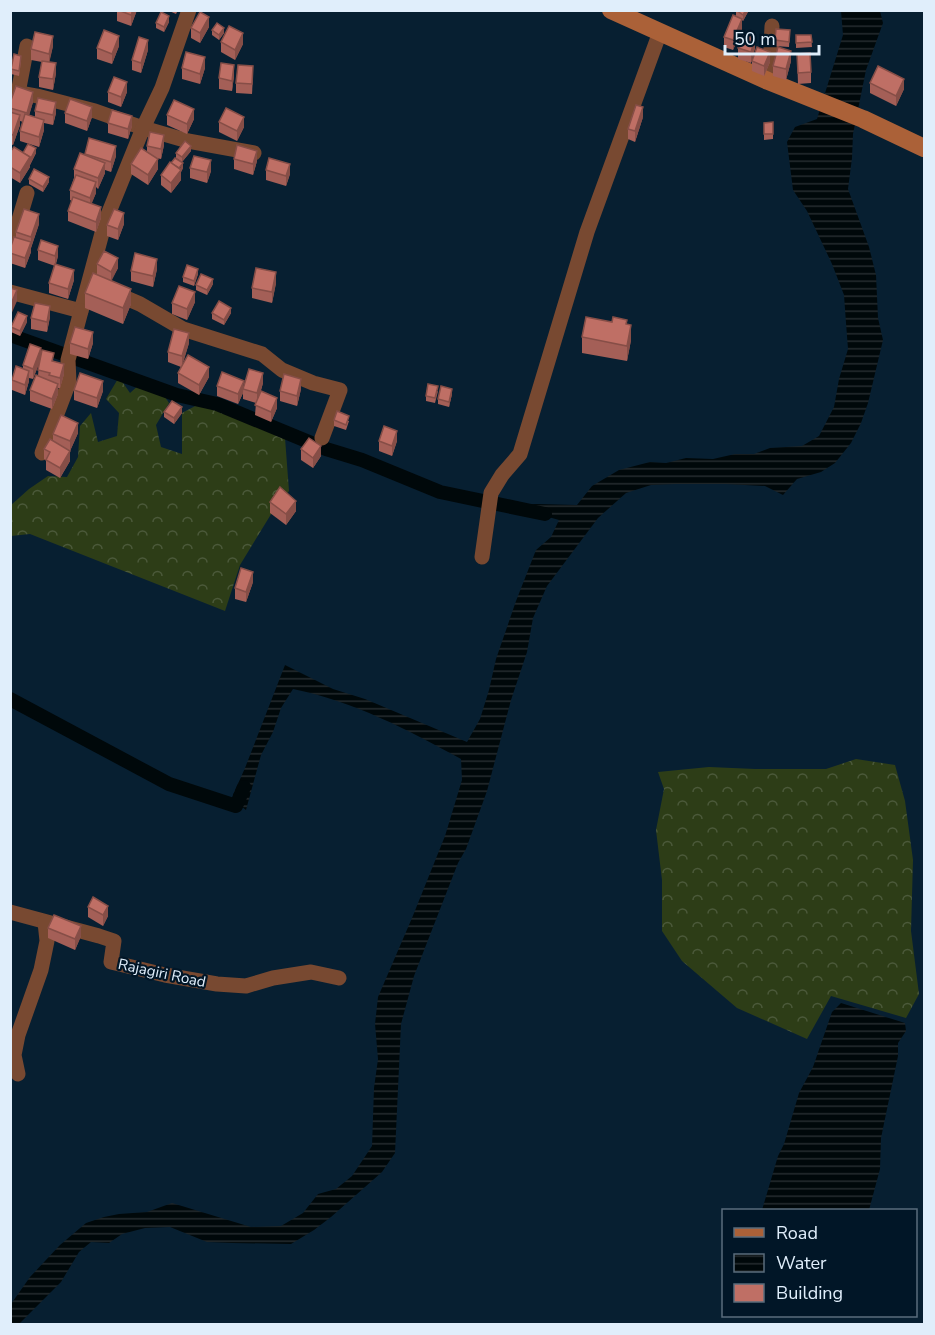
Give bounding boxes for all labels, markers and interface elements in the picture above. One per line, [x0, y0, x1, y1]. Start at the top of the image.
scale bar [725, 18, 820, 56]
text: 50 m [734, 27, 776, 51]
street label: Rajagiri Road [116, 954, 208, 992]
legend [722, 1209, 917, 1317]
text: Road [776, 1221, 818, 1245]
text: Water [776, 1251, 827, 1275]
text: Building [776, 1281, 843, 1305]

